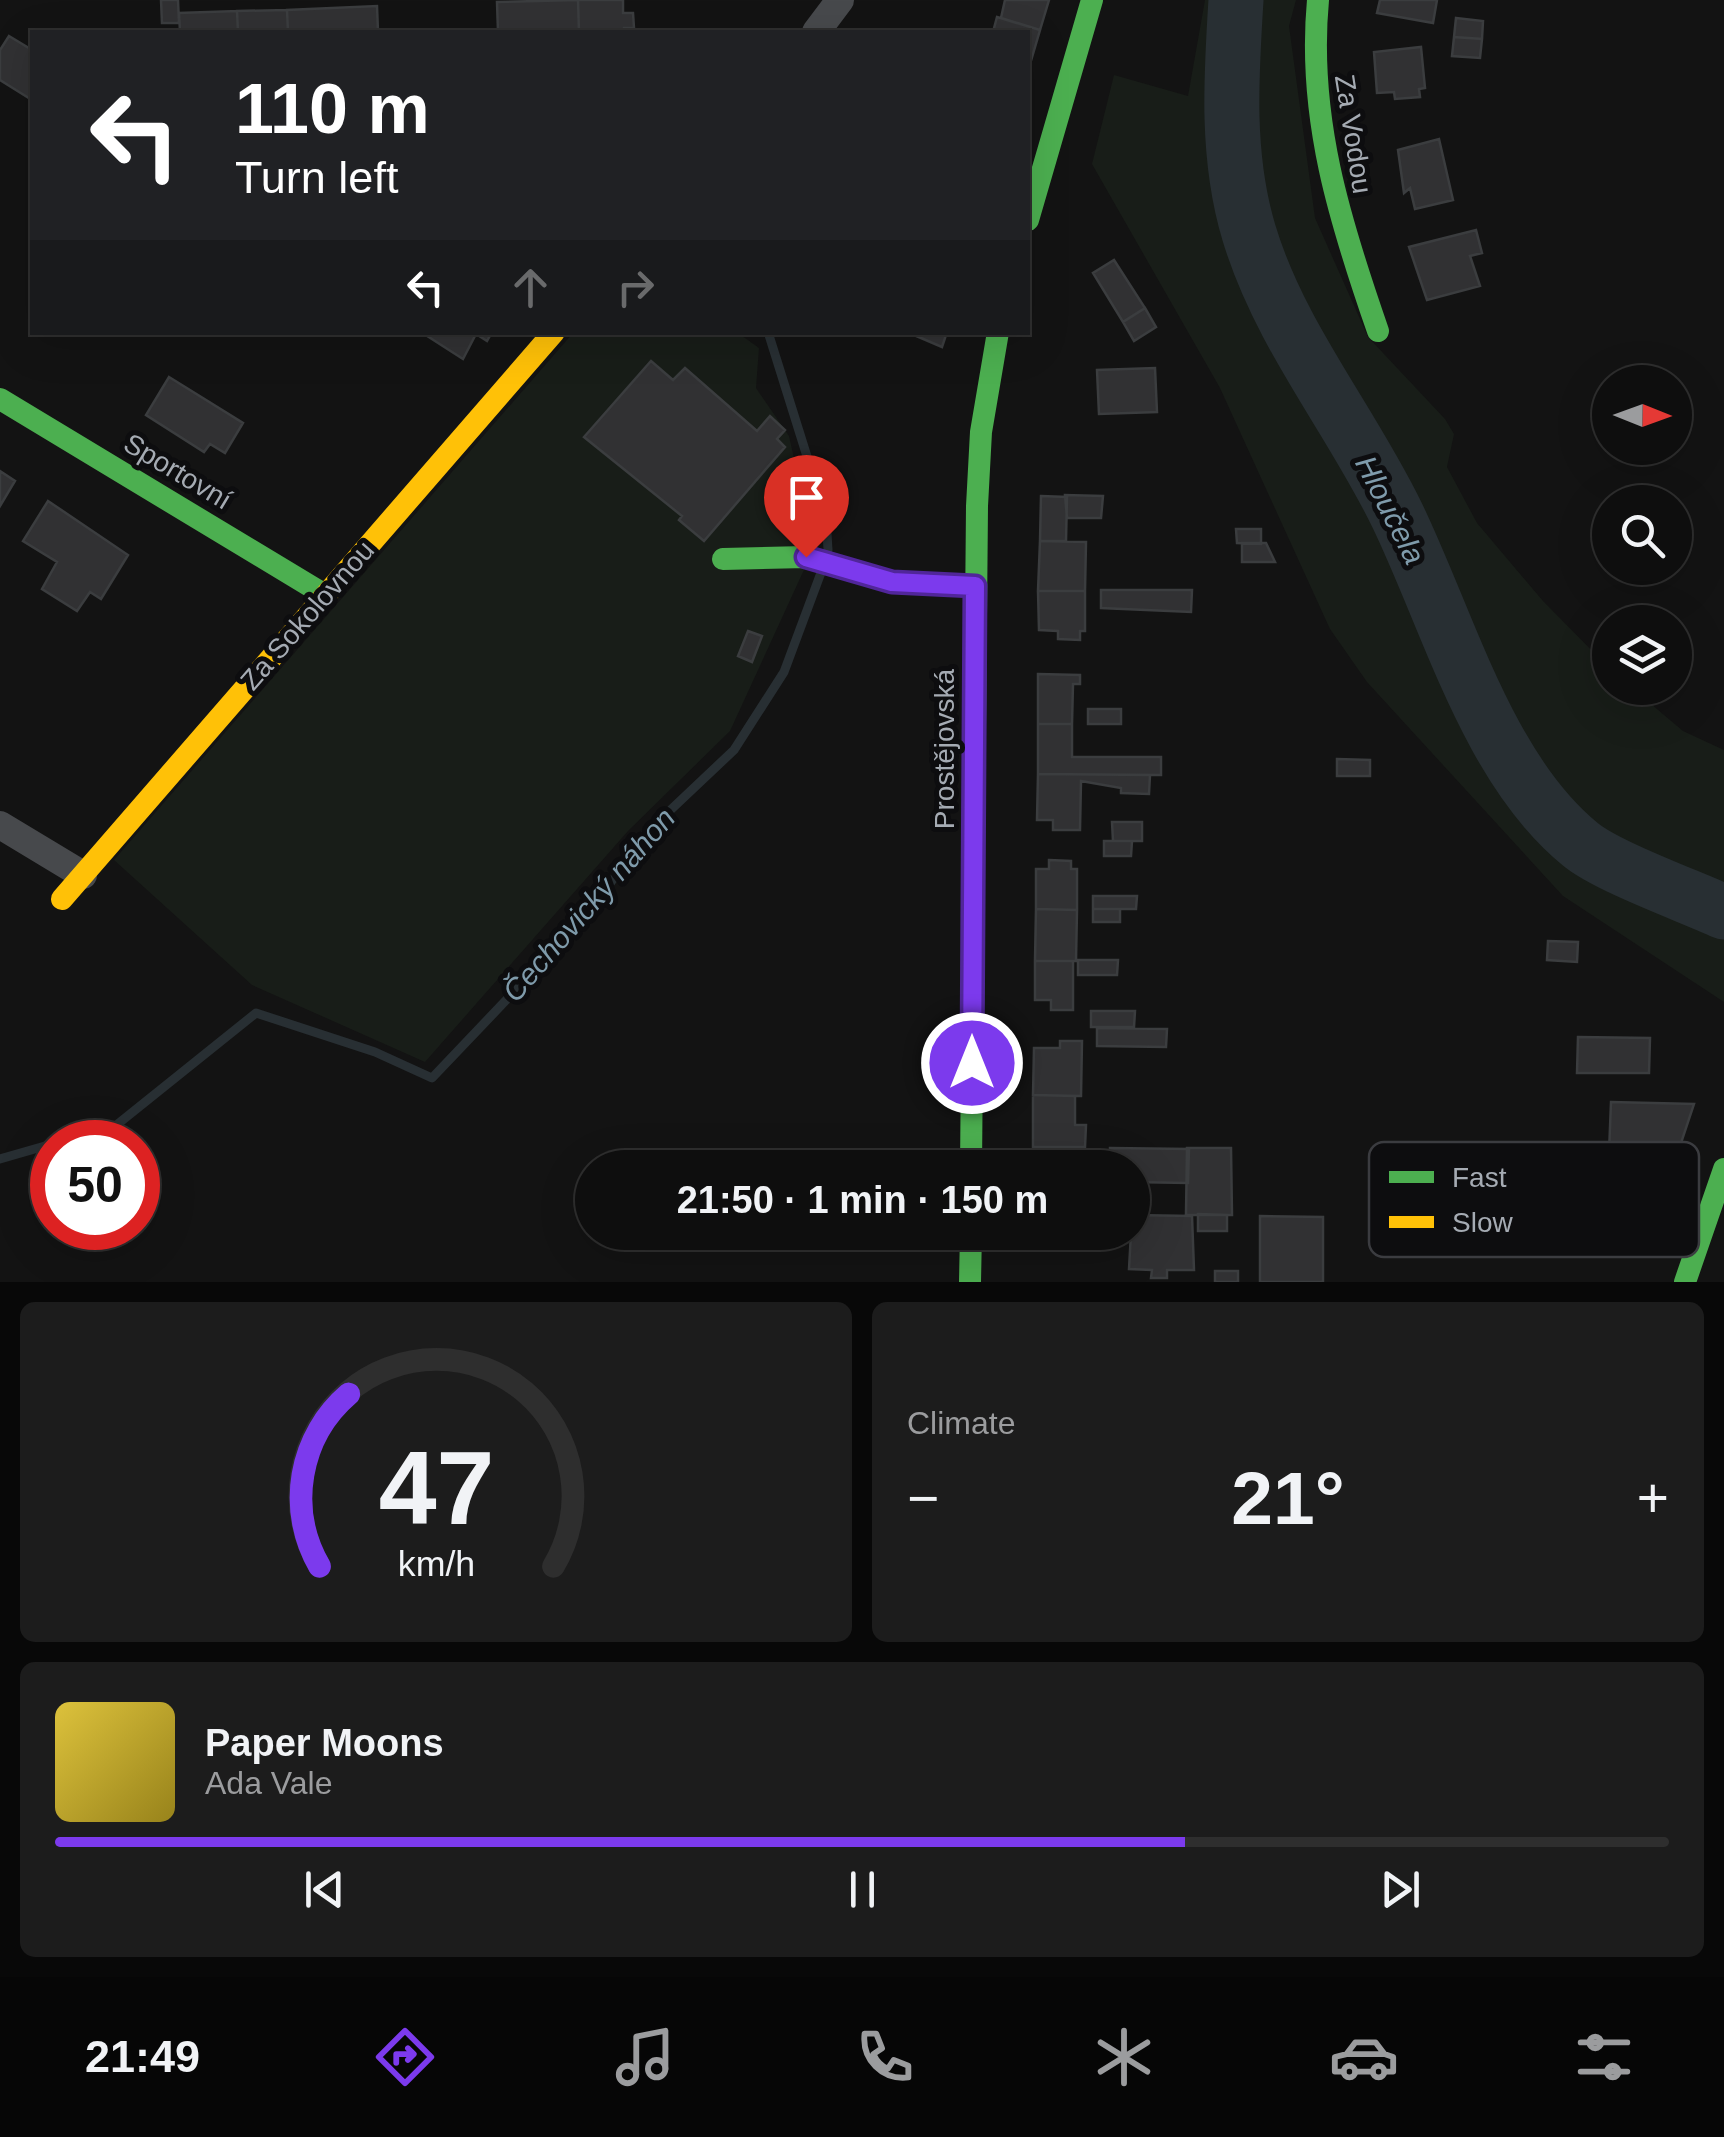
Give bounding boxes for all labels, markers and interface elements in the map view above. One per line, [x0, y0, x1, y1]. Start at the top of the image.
icon: left [70, 70, 200, 200]
text: 110 m [235, 70, 430, 148]
street label: Za Vodou [1329, 72, 1378, 196]
text: Turn left [235, 152, 398, 203]
icon: left [398, 260, 453, 315]
icon: ahead [503, 260, 558, 315]
icon: right [608, 260, 663, 315]
north arrow [1592, 365, 1692, 465]
map controls [1592, 365, 1692, 705]
street label: Sportovní [118, 427, 237, 516]
water label: Hloučela [1349, 450, 1432, 569]
pin [764, 455, 849, 558]
icon: arrive [779, 470, 834, 525]
button: search [1592, 485, 1692, 585]
street label: Za Sokolovnou [234, 535, 380, 696]
button: layers [1592, 605, 1692, 705]
street label: Prostějovská [929, 668, 960, 829]
water label: Čechovický náhon [496, 801, 681, 1008]
position arrow [920, 1011, 1024, 1115]
speed limit sign: 50 [30, 1120, 160, 1250]
legend [1369, 1142, 1699, 1257]
text: Fast [1452, 1162, 1507, 1193]
text: 21:50 · 1 min · 150 m [677, 1179, 1048, 1221]
text: Slow [1452, 1207, 1513, 1238]
text: Climate [907, 1405, 1015, 1441]
text: 47 [378, 1430, 494, 1546]
text: 21° [1231, 1456, 1345, 1540]
text: − [907, 1467, 939, 1529]
text: + [1637, 1467, 1669, 1529]
text: km/h [397, 1544, 475, 1584]
text: Paper Moons [205, 1722, 444, 1764]
text: Ada Vale [205, 1765, 333, 1801]
icon: previous [297, 1862, 352, 1917]
icon: pause [835, 1862, 890, 1917]
icon: next [1373, 1862, 1428, 1917]
icon: directions [370, 2022, 440, 2092]
icon: music [610, 2022, 680, 2092]
icon: phone [850, 2022, 920, 2092]
icon: climate [1089, 2022, 1159, 2092]
icon: car [1329, 2022, 1399, 2092]
icon: filters [1569, 2022, 1639, 2092]
text: 21:49 [85, 2031, 200, 2082]

